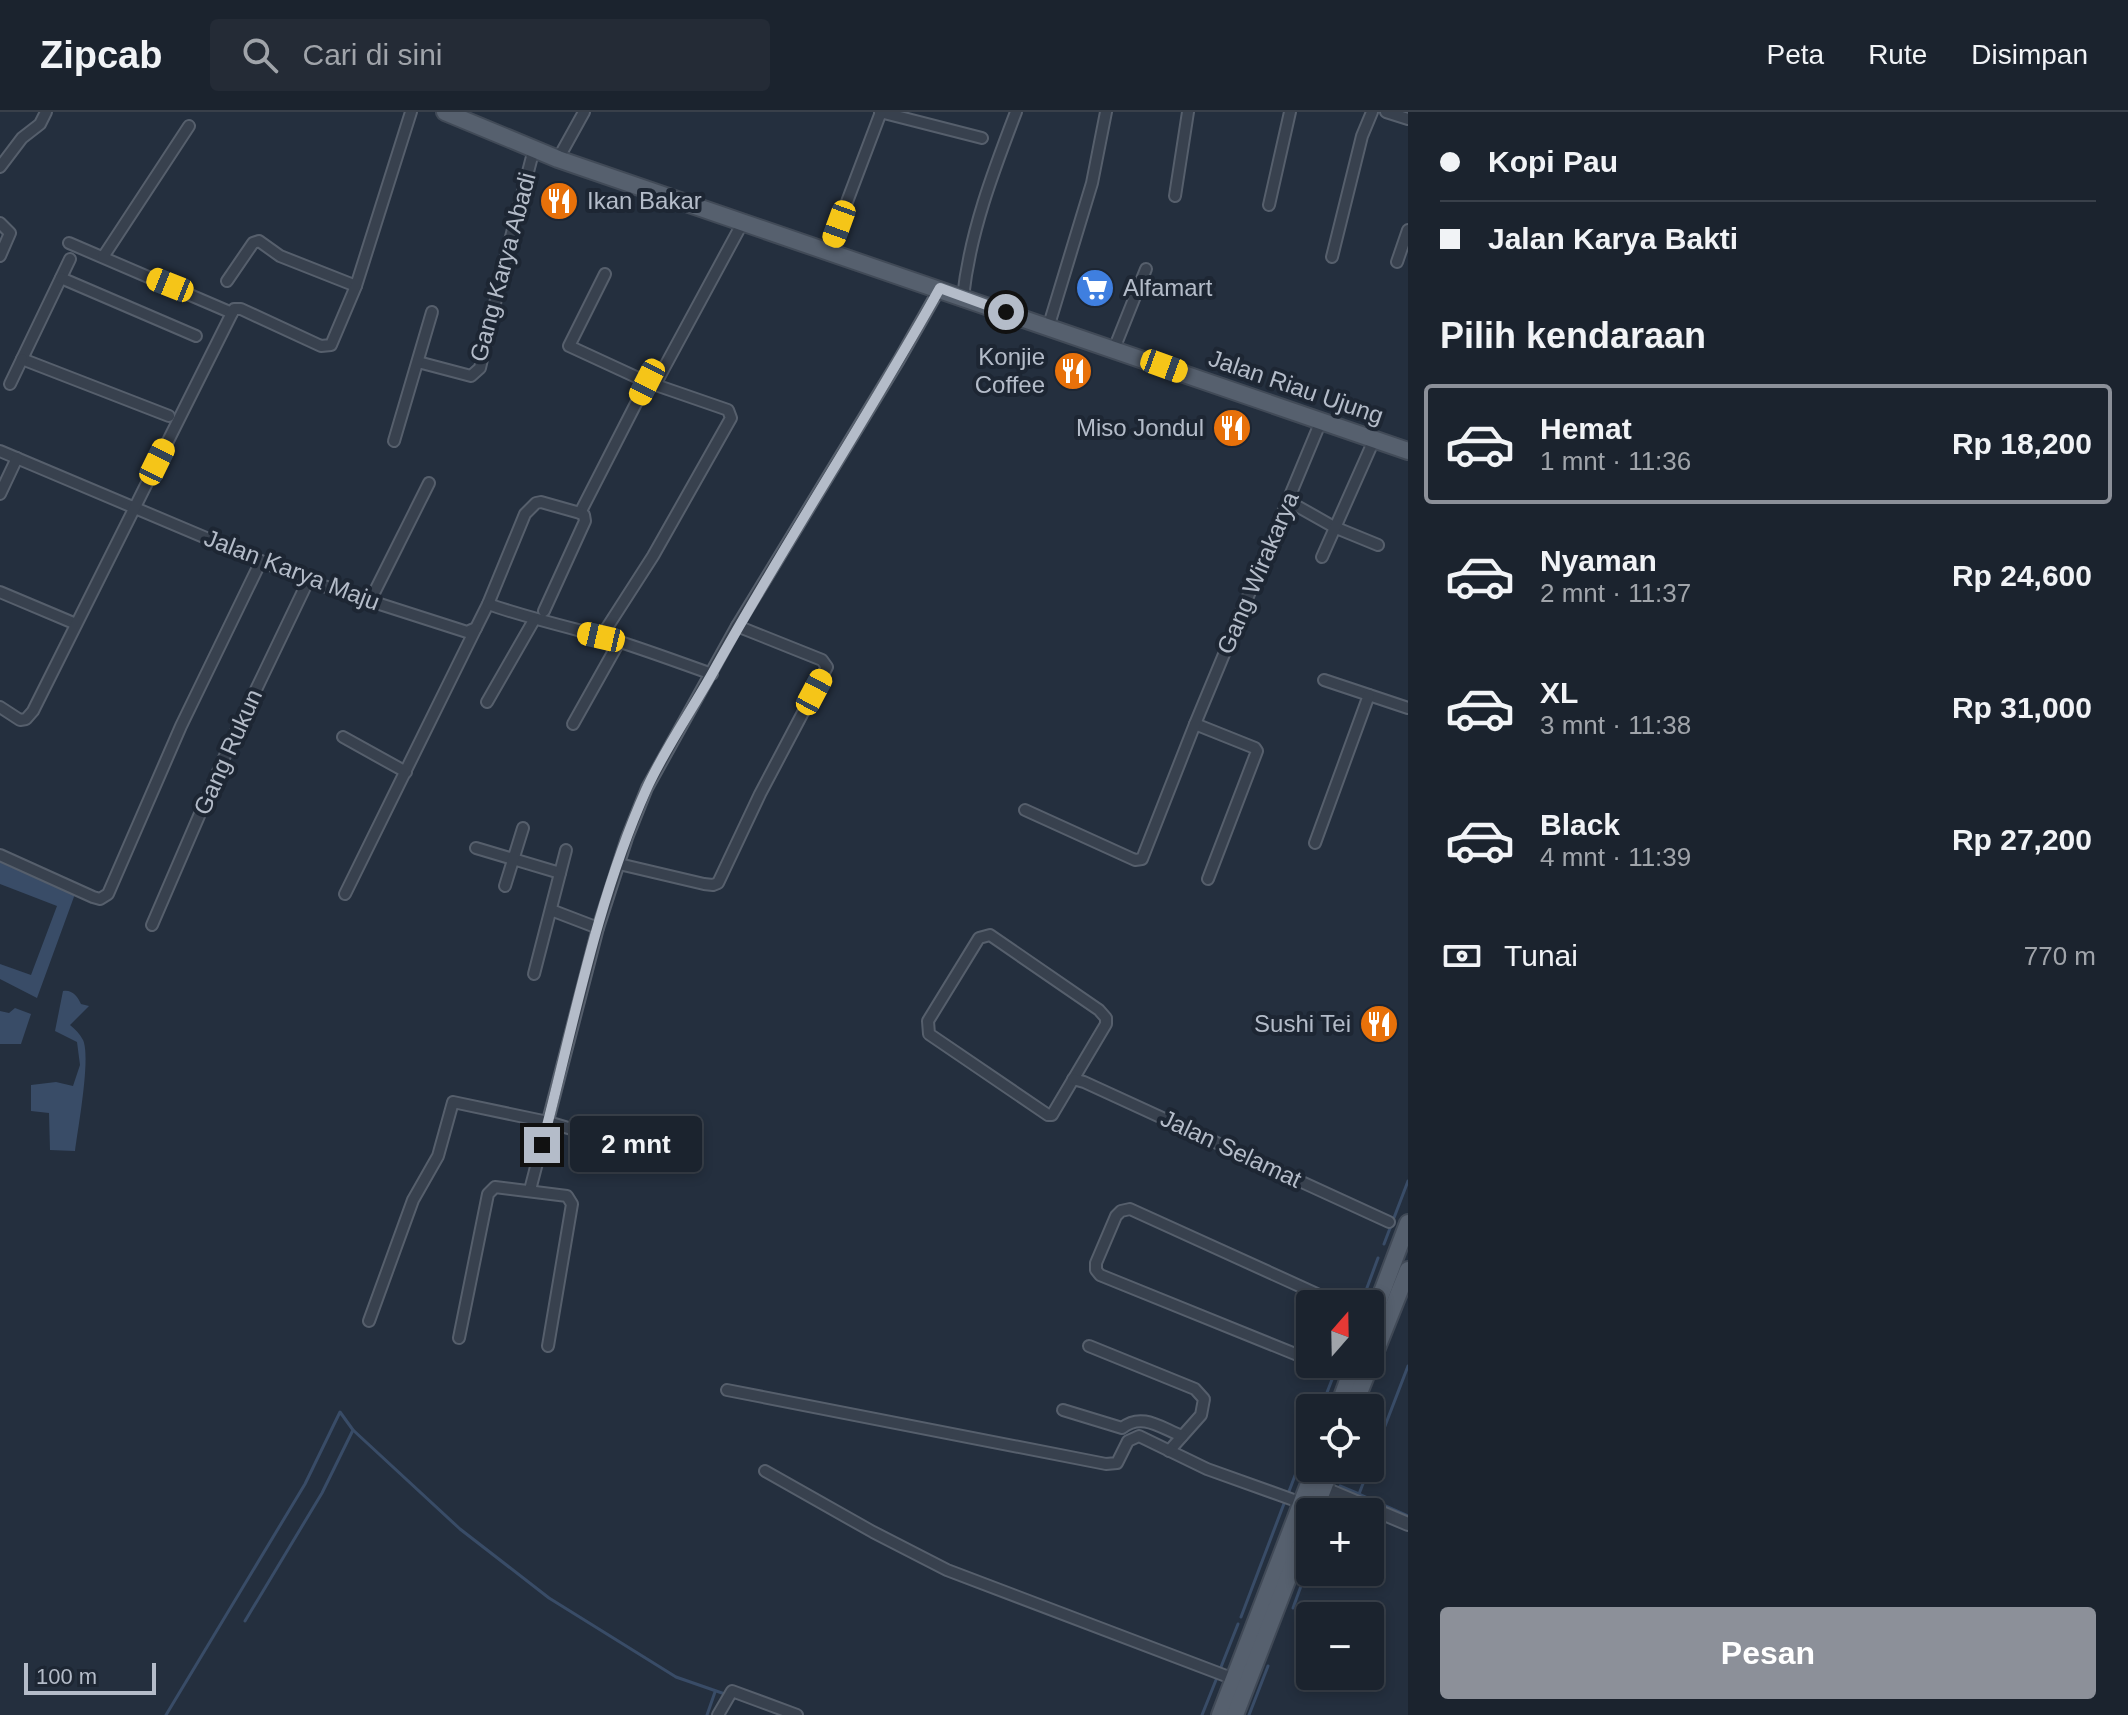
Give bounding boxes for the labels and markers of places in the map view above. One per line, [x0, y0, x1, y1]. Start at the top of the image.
restaurant icon: Ikan Bakar [538, 180, 580, 222]
place label: Ikan Bakar [587, 187, 702, 214]
supermarket icon: Alfamart [1074, 267, 1116, 309]
place label: Alfamart [1123, 274, 1213, 301]
place label: Konjie Coffee [975, 343, 1045, 398]
restaurant icon: Konjie Coffee [1052, 350, 1094, 392]
restaurant icon: Miso Jondul [1211, 407, 1253, 449]
place label: Miso Jondul [1076, 414, 1204, 441]
restaurant icon: Sushi Tei [1358, 1003, 1400, 1045]
place label: Sushi Tei [1254, 1010, 1351, 1037]

